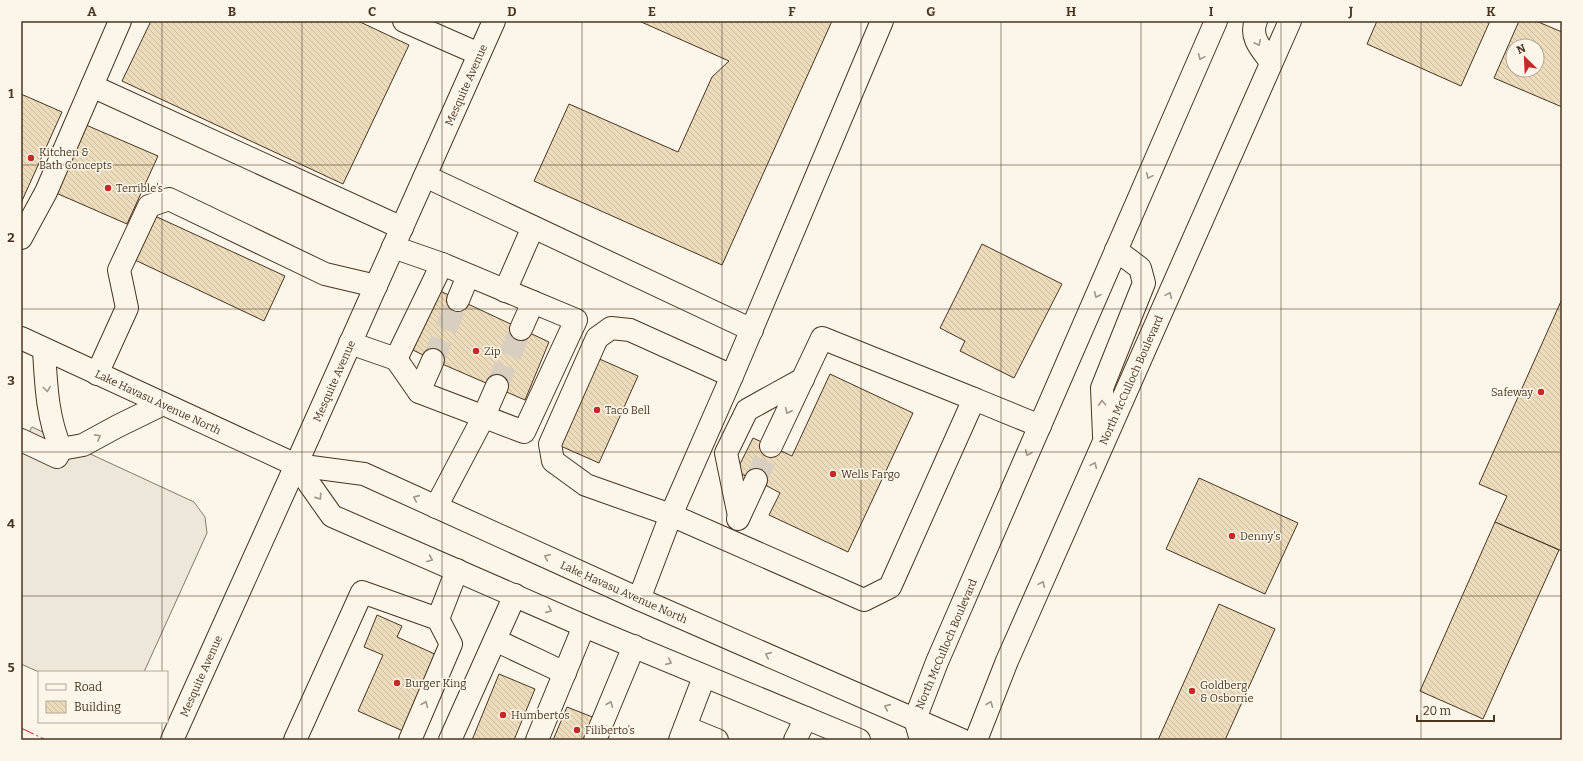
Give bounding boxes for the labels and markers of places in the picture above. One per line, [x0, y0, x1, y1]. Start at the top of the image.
place label: Kitchen & Bath Concepts [39, 146, 112, 172]
marker: Kitchen & Bath Concepts [26, 153, 36, 163]
place label: Terrible’s [116, 182, 163, 195]
marker: Terrible’s [103, 183, 113, 193]
place label: Zip [484, 345, 501, 358]
marker: Zip [471, 346, 481, 356]
place label: Safeway [1491, 386, 1533, 399]
marker: Safeway [1536, 387, 1546, 397]
place label: Taco Bell [605, 404, 650, 417]
marker: Taco Bell [592, 405, 602, 415]
place label: Wells Fargo [841, 468, 900, 481]
marker: Wells Fargo [828, 469, 838, 479]
place label: Denny's [1240, 530, 1281, 543]
marker: Denny's [1227, 531, 1237, 541]
place label: Burger King [405, 677, 466, 690]
marker: Burger King [392, 678, 402, 688]
place label: Goldberg & Osborne [1200, 679, 1254, 705]
marker: Goldberg & Osborne [1187, 686, 1197, 696]
place label: Humbertos [511, 709, 570, 722]
marker: Humbertos [498, 710, 508, 720]
place label: Filiberto’s [585, 724, 635, 737]
marker: Filiberto’s [572, 725, 582, 735]

